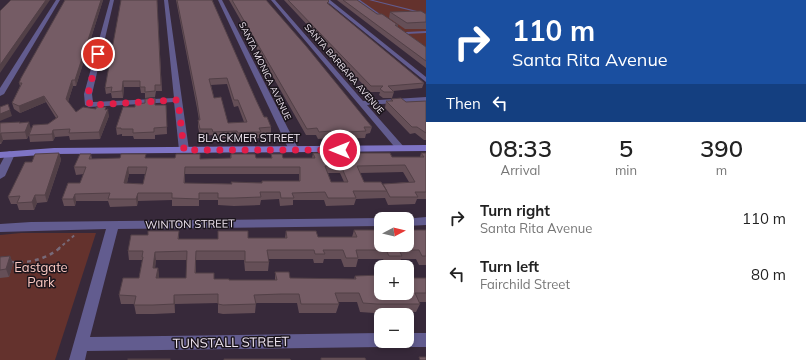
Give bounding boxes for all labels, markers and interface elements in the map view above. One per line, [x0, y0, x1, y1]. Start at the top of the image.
text: 110 m [512, 13, 595, 48]
icon: right [446, 16, 498, 68]
street label: SANTA MONICA AVENUE [237, 20, 294, 122]
street label: SANTA BARBARA AVENUE [302, 21, 386, 116]
pin [81, 37, 115, 71]
icon: arrive [87, 43, 109, 65]
text: Santa Rita Avenue [512, 48, 668, 71]
icon: left [489, 92, 511, 114]
text: Then [446, 94, 481, 113]
position arrow [319, 129, 361, 171]
street label: BLACKMER STREET [198, 131, 301, 145]
text: 08:33 [489, 133, 552, 163]
text: 5 [619, 133, 633, 163]
text: 390 [700, 133, 743, 163]
text: Arrival [501, 162, 540, 178]
text: min [615, 162, 637, 178]
text: m [716, 162, 727, 178]
text: Turn right [480, 201, 550, 220]
icon: right [446, 207, 468, 229]
text: 110 m [742, 209, 786, 228]
north arrow [374, 212, 414, 252]
map controls [374, 212, 414, 348]
street label: WINTON STREET [145, 216, 235, 232]
text: Santa Rita Avenue [480, 220, 592, 236]
text: Turn left [480, 257, 539, 276]
park label: Eastgate Park [14, 259, 68, 290]
button: + [374, 260, 414, 300]
icon: left [446, 263, 468, 285]
text: 80 m [751, 265, 786, 284]
text: Fairchild Street [480, 276, 570, 292]
button: − [374, 308, 414, 348]
street label: TUNSTALL STREET [173, 333, 290, 351]

